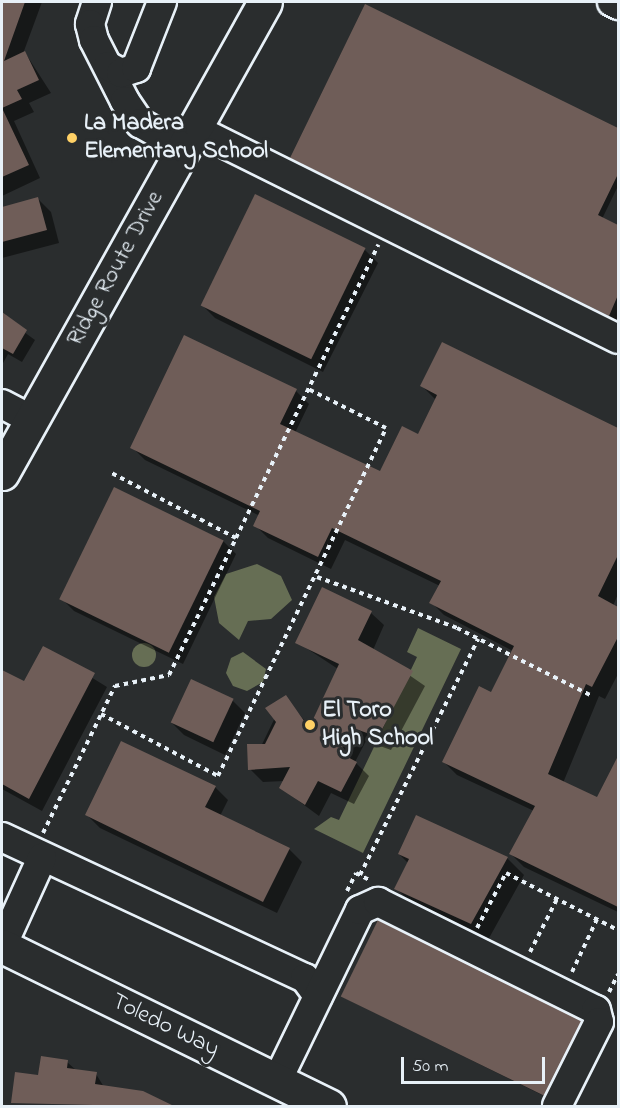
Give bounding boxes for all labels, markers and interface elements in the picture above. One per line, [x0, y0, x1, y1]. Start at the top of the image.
place label: La Madera Elementary School [84, 110, 268, 166]
marker: La Madera Elementary School [65, 131, 79, 145]
street label: Ridge Route Drive [61, 186, 171, 352]
place label: El Toro High School [322, 697, 433, 753]
marker: El Toro High School [303, 718, 317, 732]
street label: Toledo Way [106, 988, 224, 1064]
scale bar [404, 1045, 548, 1083]
text: 50 m [412, 1054, 449, 1080]

